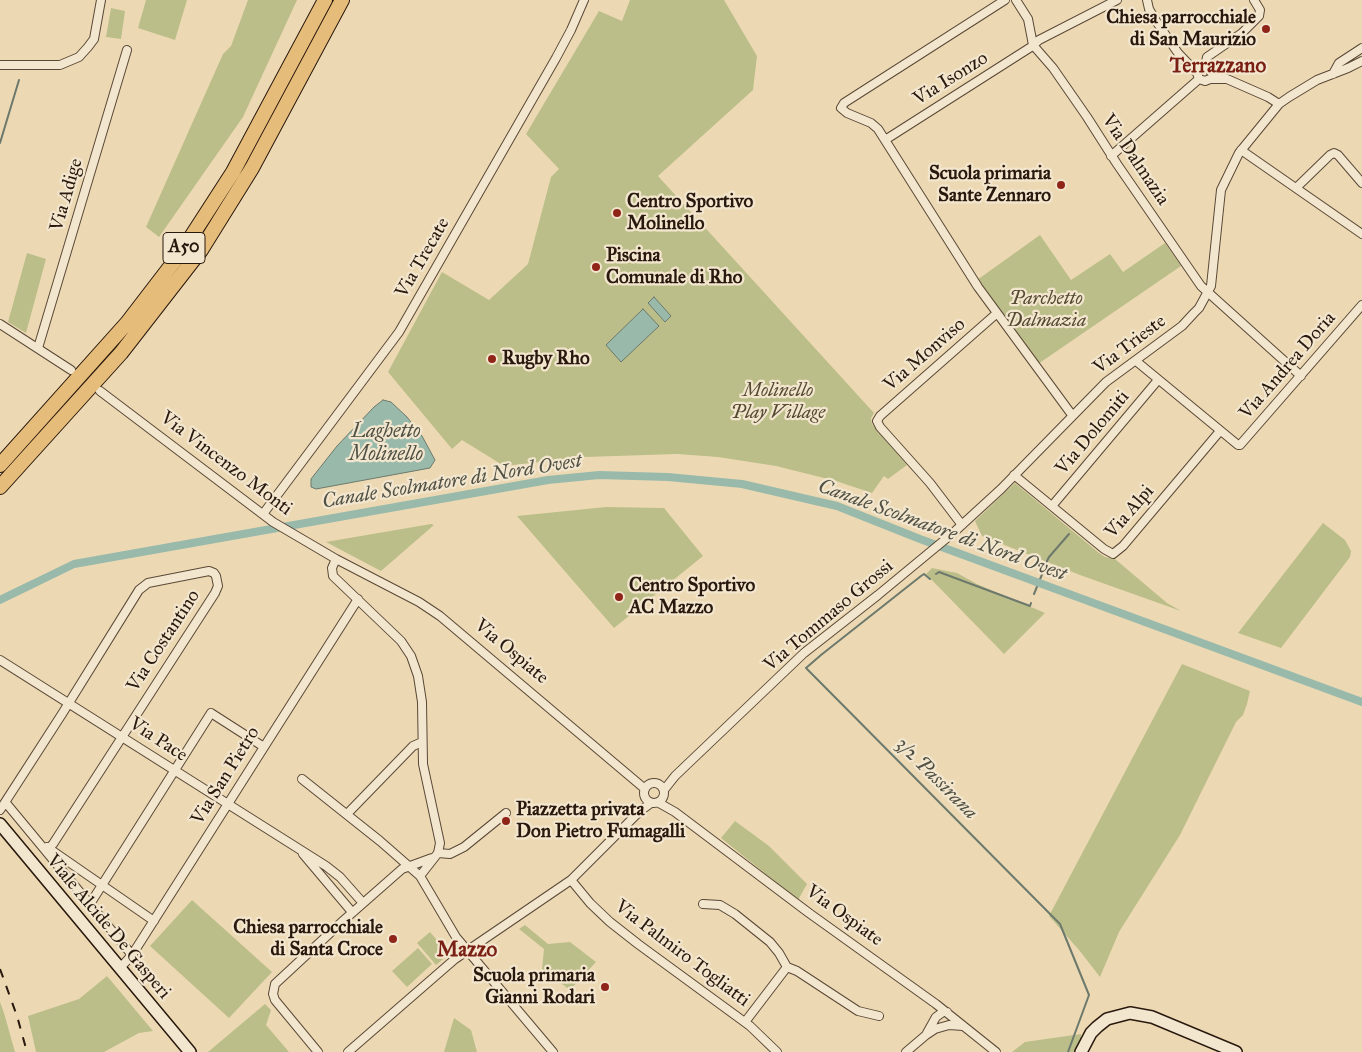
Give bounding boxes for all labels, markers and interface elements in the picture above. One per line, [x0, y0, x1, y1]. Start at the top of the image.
place label: Chiesa parrocchiale di San Maurizio [1106, 7, 1256, 51]
marker: Chiesa parrocchiale di San Maurizio [1260, 23, 1272, 35]
street label: Via Isonzo [909, 47, 993, 111]
district label: Terrazzano [1170, 54, 1266, 80]
street label: Via Dalmazia [1096, 110, 1174, 210]
street label: Via Adige [46, 156, 88, 234]
place label: Scuola primaria Sante Zennaro [929, 163, 1051, 207]
marker: Scuola primaria Sante Zennaro [1055, 179, 1067, 191]
place label: Centro Sportivo Molinello [627, 191, 753, 235]
marker: Centro Sportivo Molinello [611, 207, 623, 219]
street label: Via Trecate [391, 214, 455, 302]
road number: A50 [163, 232, 205, 264]
place label: Piscina Comunale di Rho [606, 245, 742, 289]
marker: Piscina Comunale di Rho [590, 261, 602, 273]
park label: Parchetto Dalmazia [1006, 288, 1086, 332]
street label: Via Andrea Doria [1235, 308, 1341, 424]
street label: Via Trieste [1089, 310, 1171, 380]
street label: Via Monviso [880, 313, 970, 397]
place label: Rugby Rho [502, 348, 590, 370]
marker: Rugby Rho [486, 353, 498, 365]
park label: Molinello Play Village [731, 380, 825, 424]
street label: Via Dolomiti [1051, 386, 1135, 480]
street label: Via Vincenzo Monti [156, 407, 296, 521]
water label: Laghetto Molinello [349, 420, 423, 467]
water label: Canale Scolmatore di Nord Ovest [320, 450, 584, 514]
water label: Canale Scolmatore di Nord Ovest [815, 475, 1069, 587]
street label: Via Alpi [1101, 481, 1159, 543]
street label: Via Tommaso Grossi [760, 555, 898, 677]
place label: Centro Sportivo AC Mazzo [629, 575, 755, 619]
street label: Via Costantino [123, 586, 205, 696]
marker: Centro Sportivo AC Mazzo [613, 591, 625, 603]
street label: Via Ospiate [469, 615, 553, 689]
street label: Via Pace [125, 713, 191, 767]
street label: Via San Pietro [187, 723, 265, 829]
water label: 3/2 Passirana [890, 733, 982, 825]
place label: Piazzetta privata Don Pietro Fumagalli [516, 799, 685, 843]
marker: Piazzetta privata Don Pietro Fumagalli [500, 815, 512, 827]
street label: Viale Alcide De Gasperi [41, 850, 175, 1004]
street label: Via Ospiate [801, 881, 887, 951]
street label: Via Palmiro Togliatti [610, 896, 754, 1012]
place label: Chiesa parrocchiale di Santa Croce [233, 917, 383, 961]
marker: Chiesa parrocchiale di Santa Croce [387, 933, 399, 945]
district label: Mazzo [437, 938, 497, 964]
place label: Scuola primaria Gianni Rodari [473, 965, 595, 1009]
marker: Scuola primaria Gianni Rodari [599, 981, 611, 993]

